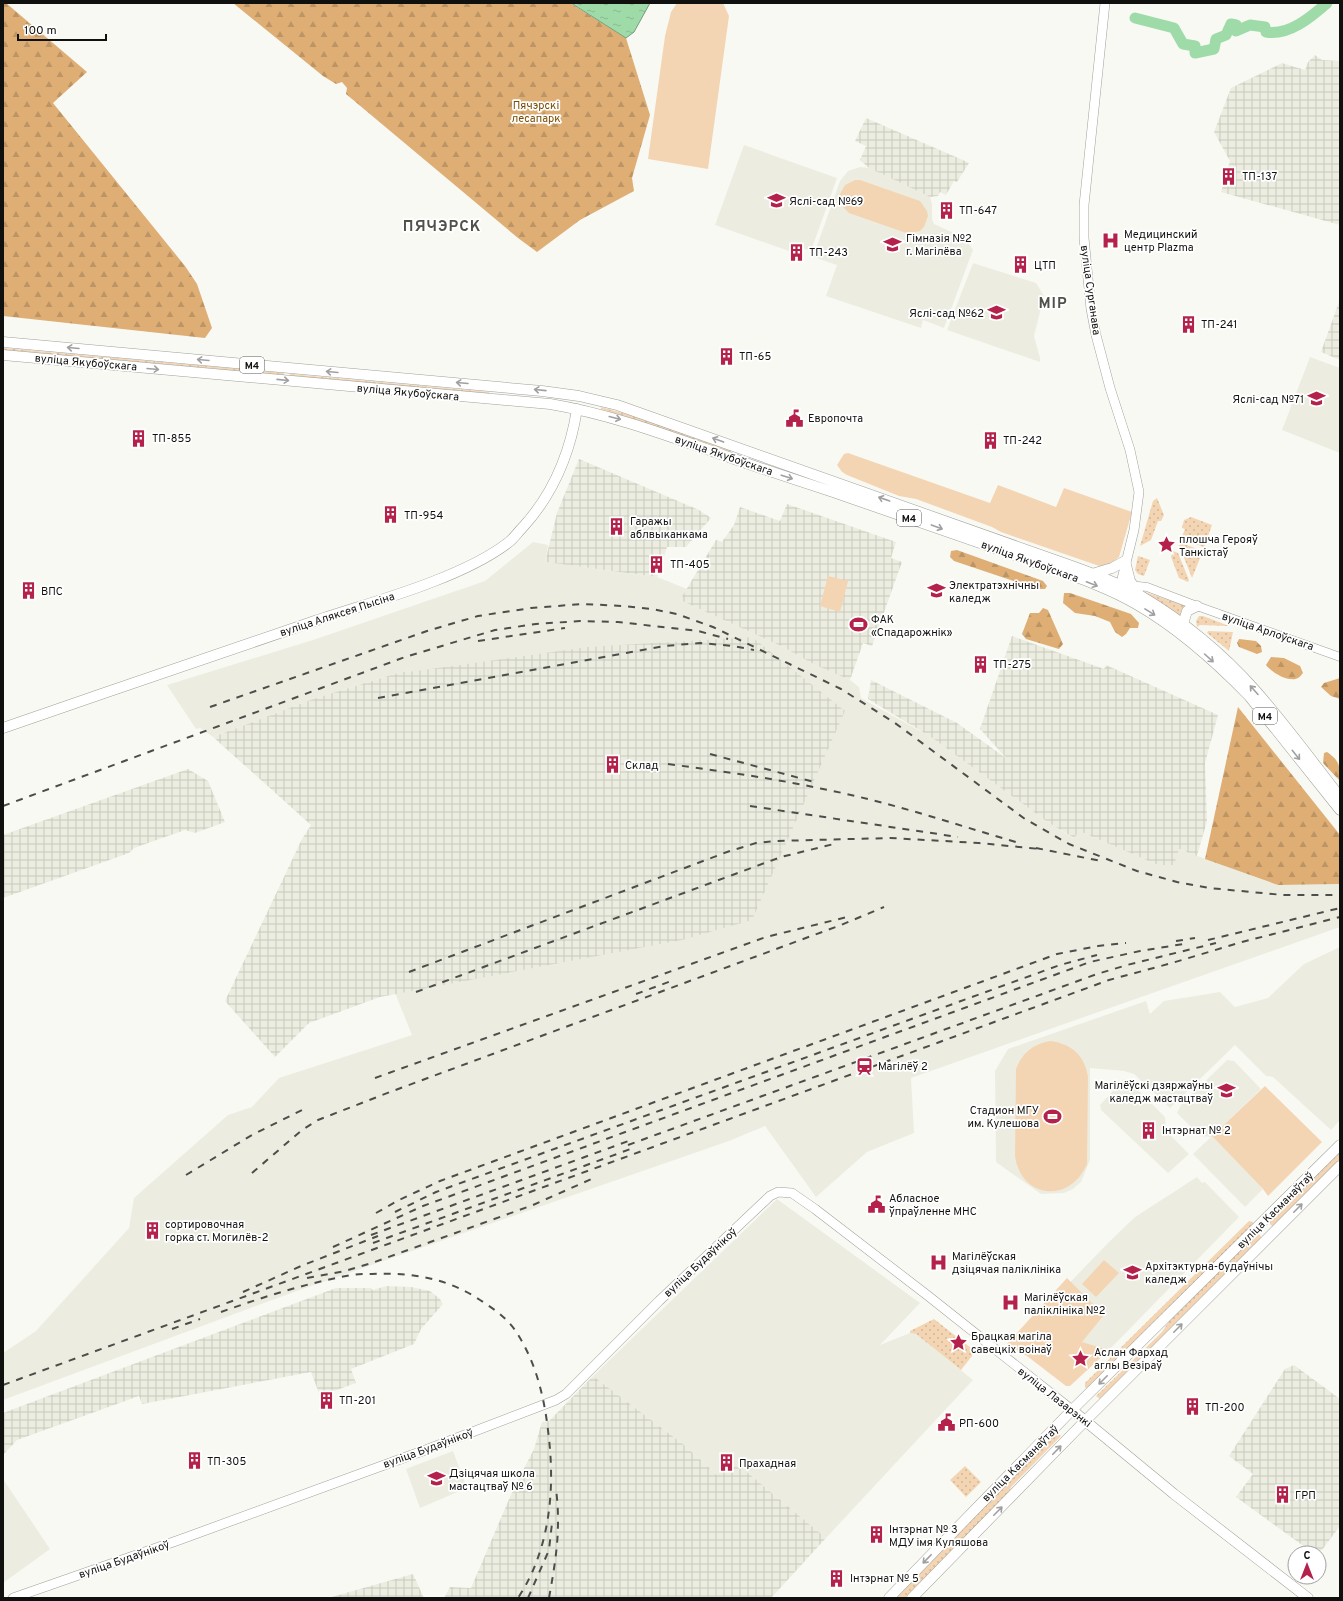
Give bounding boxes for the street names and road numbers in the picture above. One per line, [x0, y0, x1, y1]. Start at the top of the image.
street label: вуліца Сурганава [1077, 244, 1103, 336]
street label: вуліца Якубоўскага [34, 352, 138, 374]
road number: М4 [240, 357, 264, 373]
street label: вуліца Якубоўскага [356, 382, 460, 404]
street label: вуліца Якубоўскага [673, 433, 775, 479]
road number: М4 [897, 510, 921, 526]
street label: вуліца Якубоўскага [979, 538, 1080, 586]
street label: вуліца Аляксея Пысіна [278, 590, 397, 640]
street label: вуліца Арлоўскага [1220, 610, 1316, 654]
road number: М4 [1253, 708, 1277, 724]
street label: вуліца Касманаўтаў [1234, 1169, 1317, 1252]
street label: вуліца Будаўнікоў [661, 1225, 740, 1300]
street label: вуліца Лазарэнкі [1015, 1365, 1094, 1431]
street label: вуліца Касманаўтаў [979, 1422, 1062, 1505]
street label: вуліца Будаўнікоў [381, 1426, 476, 1472]
street label: вуліца Будаўнікоў [77, 1538, 172, 1582]

